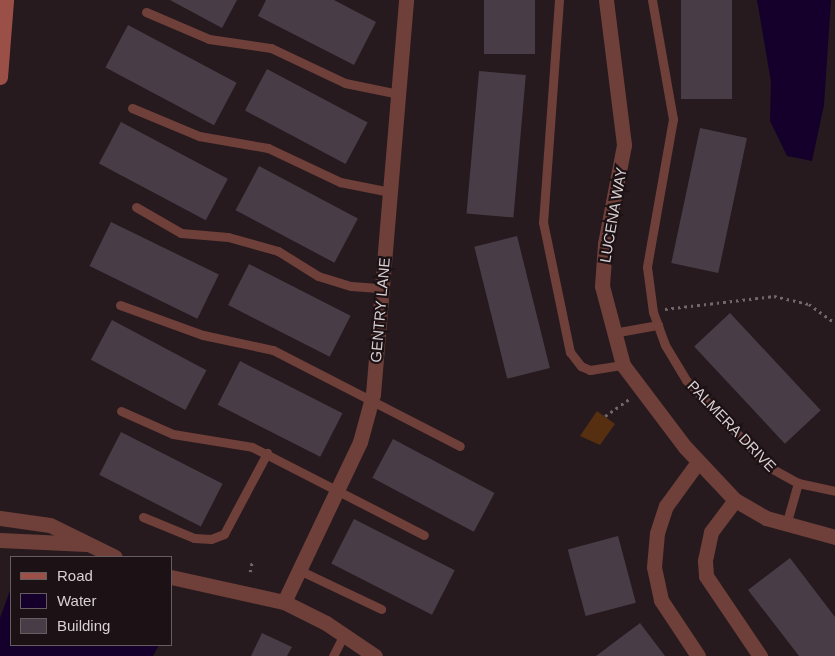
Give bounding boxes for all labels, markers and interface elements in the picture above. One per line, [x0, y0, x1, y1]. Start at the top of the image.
street label: LUCENA WAY [596, 165, 630, 265]
street label: GENTRY LANE [366, 257, 394, 363]
street label: PALMERA DRIVE [684, 376, 780, 476]
legend [10, 556, 172, 646]
text: Road [57, 567, 93, 584]
text: Water [57, 592, 96, 609]
text: Building [57, 617, 110, 634]

